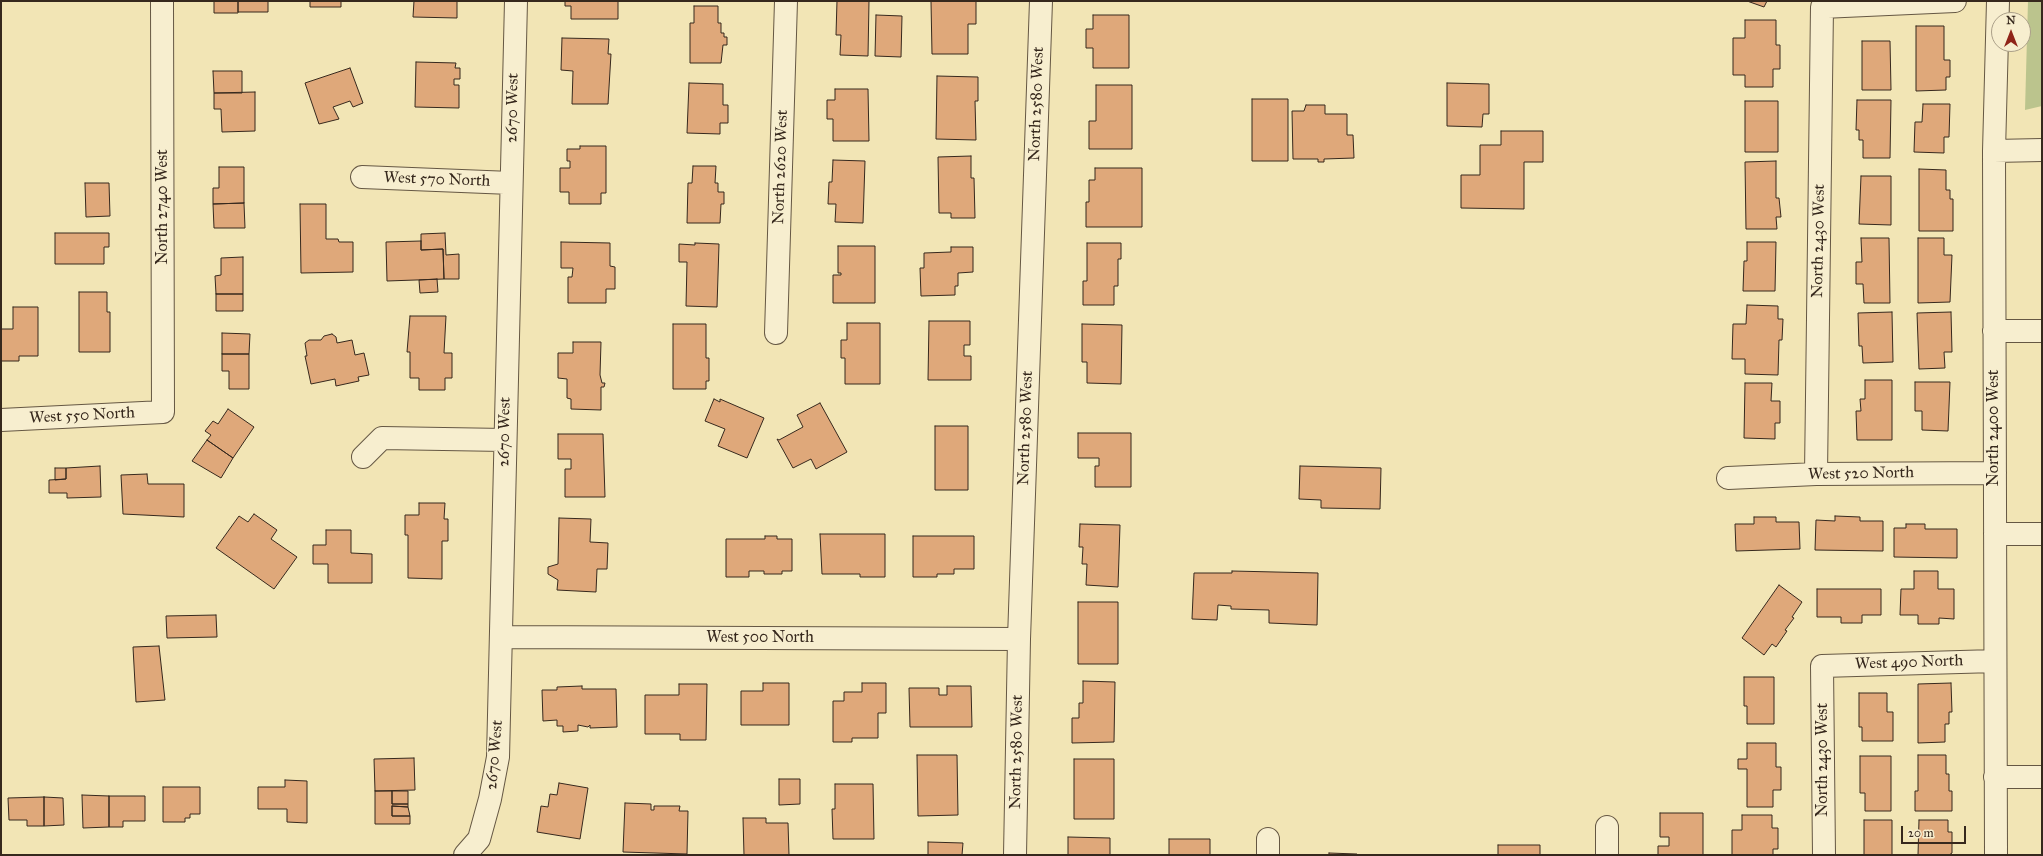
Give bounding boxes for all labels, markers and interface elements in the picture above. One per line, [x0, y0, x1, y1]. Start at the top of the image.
north arrow [1991, 12, 2031, 52]
text: N [2006, 14, 2016, 27]
street label: North 2580 West [1025, 46, 1049, 162]
street label: 2670 West [503, 73, 523, 143]
street label: North 2620 West [769, 109, 793, 225]
street label: North 2740 West [153, 149, 173, 265]
street label: West 570 North [383, 169, 491, 191]
street label: North 2430 West [1808, 184, 1830, 298]
street label: North 2580 West [1014, 370, 1038, 486]
street label: North 2400 West [1984, 370, 2004, 486]
street label: 2670 West [495, 397, 515, 467]
street label: West 550 North [29, 404, 135, 428]
street label: West 520 North [1808, 463, 1914, 485]
street label: West 500 North [706, 628, 814, 648]
street label: West 490 North [1855, 652, 1963, 674]
street label: North 2580 West [1006, 695, 1028, 809]
street label: North 2430 West [1813, 703, 1833, 817]
street label: 2670 West [482, 719, 508, 791]
scale bar [1903, 818, 1968, 844]
text: 20 m [1908, 826, 1934, 840]

